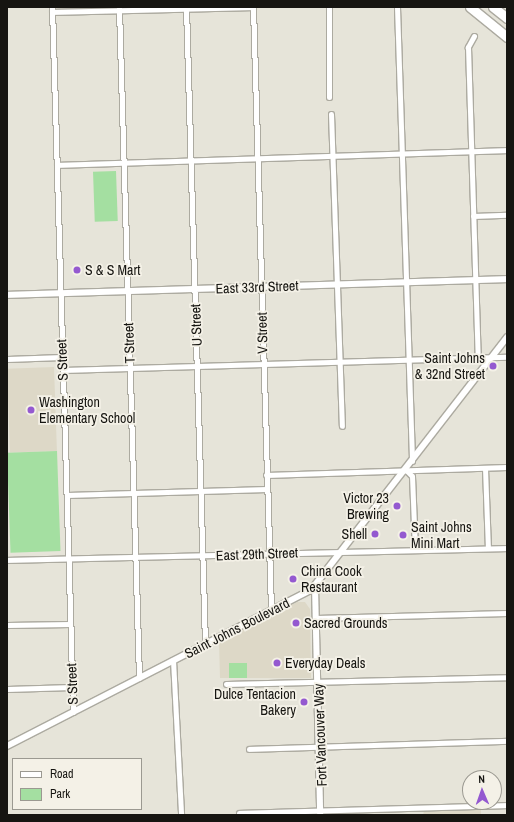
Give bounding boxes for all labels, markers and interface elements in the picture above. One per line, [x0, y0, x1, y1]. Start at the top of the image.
place label: S & S Mart [85, 262, 141, 278]
marker: S & S Mart [72, 265, 82, 275]
street label: East 33rd Street [215, 277, 299, 297]
street label: U Street [187, 304, 205, 346]
street label: V Street [253, 312, 271, 354]
street label: T Street [120, 322, 138, 364]
street label: S Street [53, 339, 71, 381]
place label: Saint Johns & 32nd Street [415, 350, 485, 382]
marker: Saint Johns & 32nd Street [488, 361, 498, 371]
place label: Washington Elementary School [39, 394, 135, 426]
marker: Washington Elementary School [26, 405, 36, 415]
place label: Victor 23 Brewing [343, 490, 389, 522]
marker: Victor 23 Brewing [392, 501, 402, 511]
place label: Saint Johns Mini Mart [411, 519, 472, 552]
place label: Shell [341, 526, 367, 542]
marker: Shell [370, 529, 380, 539]
marker: Saint Johns Mini Mart [398, 530, 408, 540]
street label: East 29th Street [216, 544, 298, 564]
place label: China Cook Restaurant [301, 563, 362, 596]
marker: China Cook Restaurant [288, 574, 298, 584]
street label: Saint Johns Boulevard [182, 594, 292, 662]
place label: Sacred Grounds [304, 615, 388, 631]
marker: Sacred Grounds [291, 618, 301, 628]
place label: Everyday Deals [285, 655, 365, 671]
marker: Everyday Deals [272, 658, 282, 668]
street label: S Street [63, 663, 81, 705]
street label: Fort Vancouver Way [310, 683, 330, 787]
place label: Dulce Tentacion Bakery [214, 686, 296, 718]
marker: Dulce Tentacion Bakery [299, 697, 309, 707]
legend [12, 758, 142, 810]
text: Road [50, 766, 74, 782]
north arrow [462, 770, 502, 810]
text: N [478, 772, 485, 786]
text: Park [50, 786, 70, 802]

